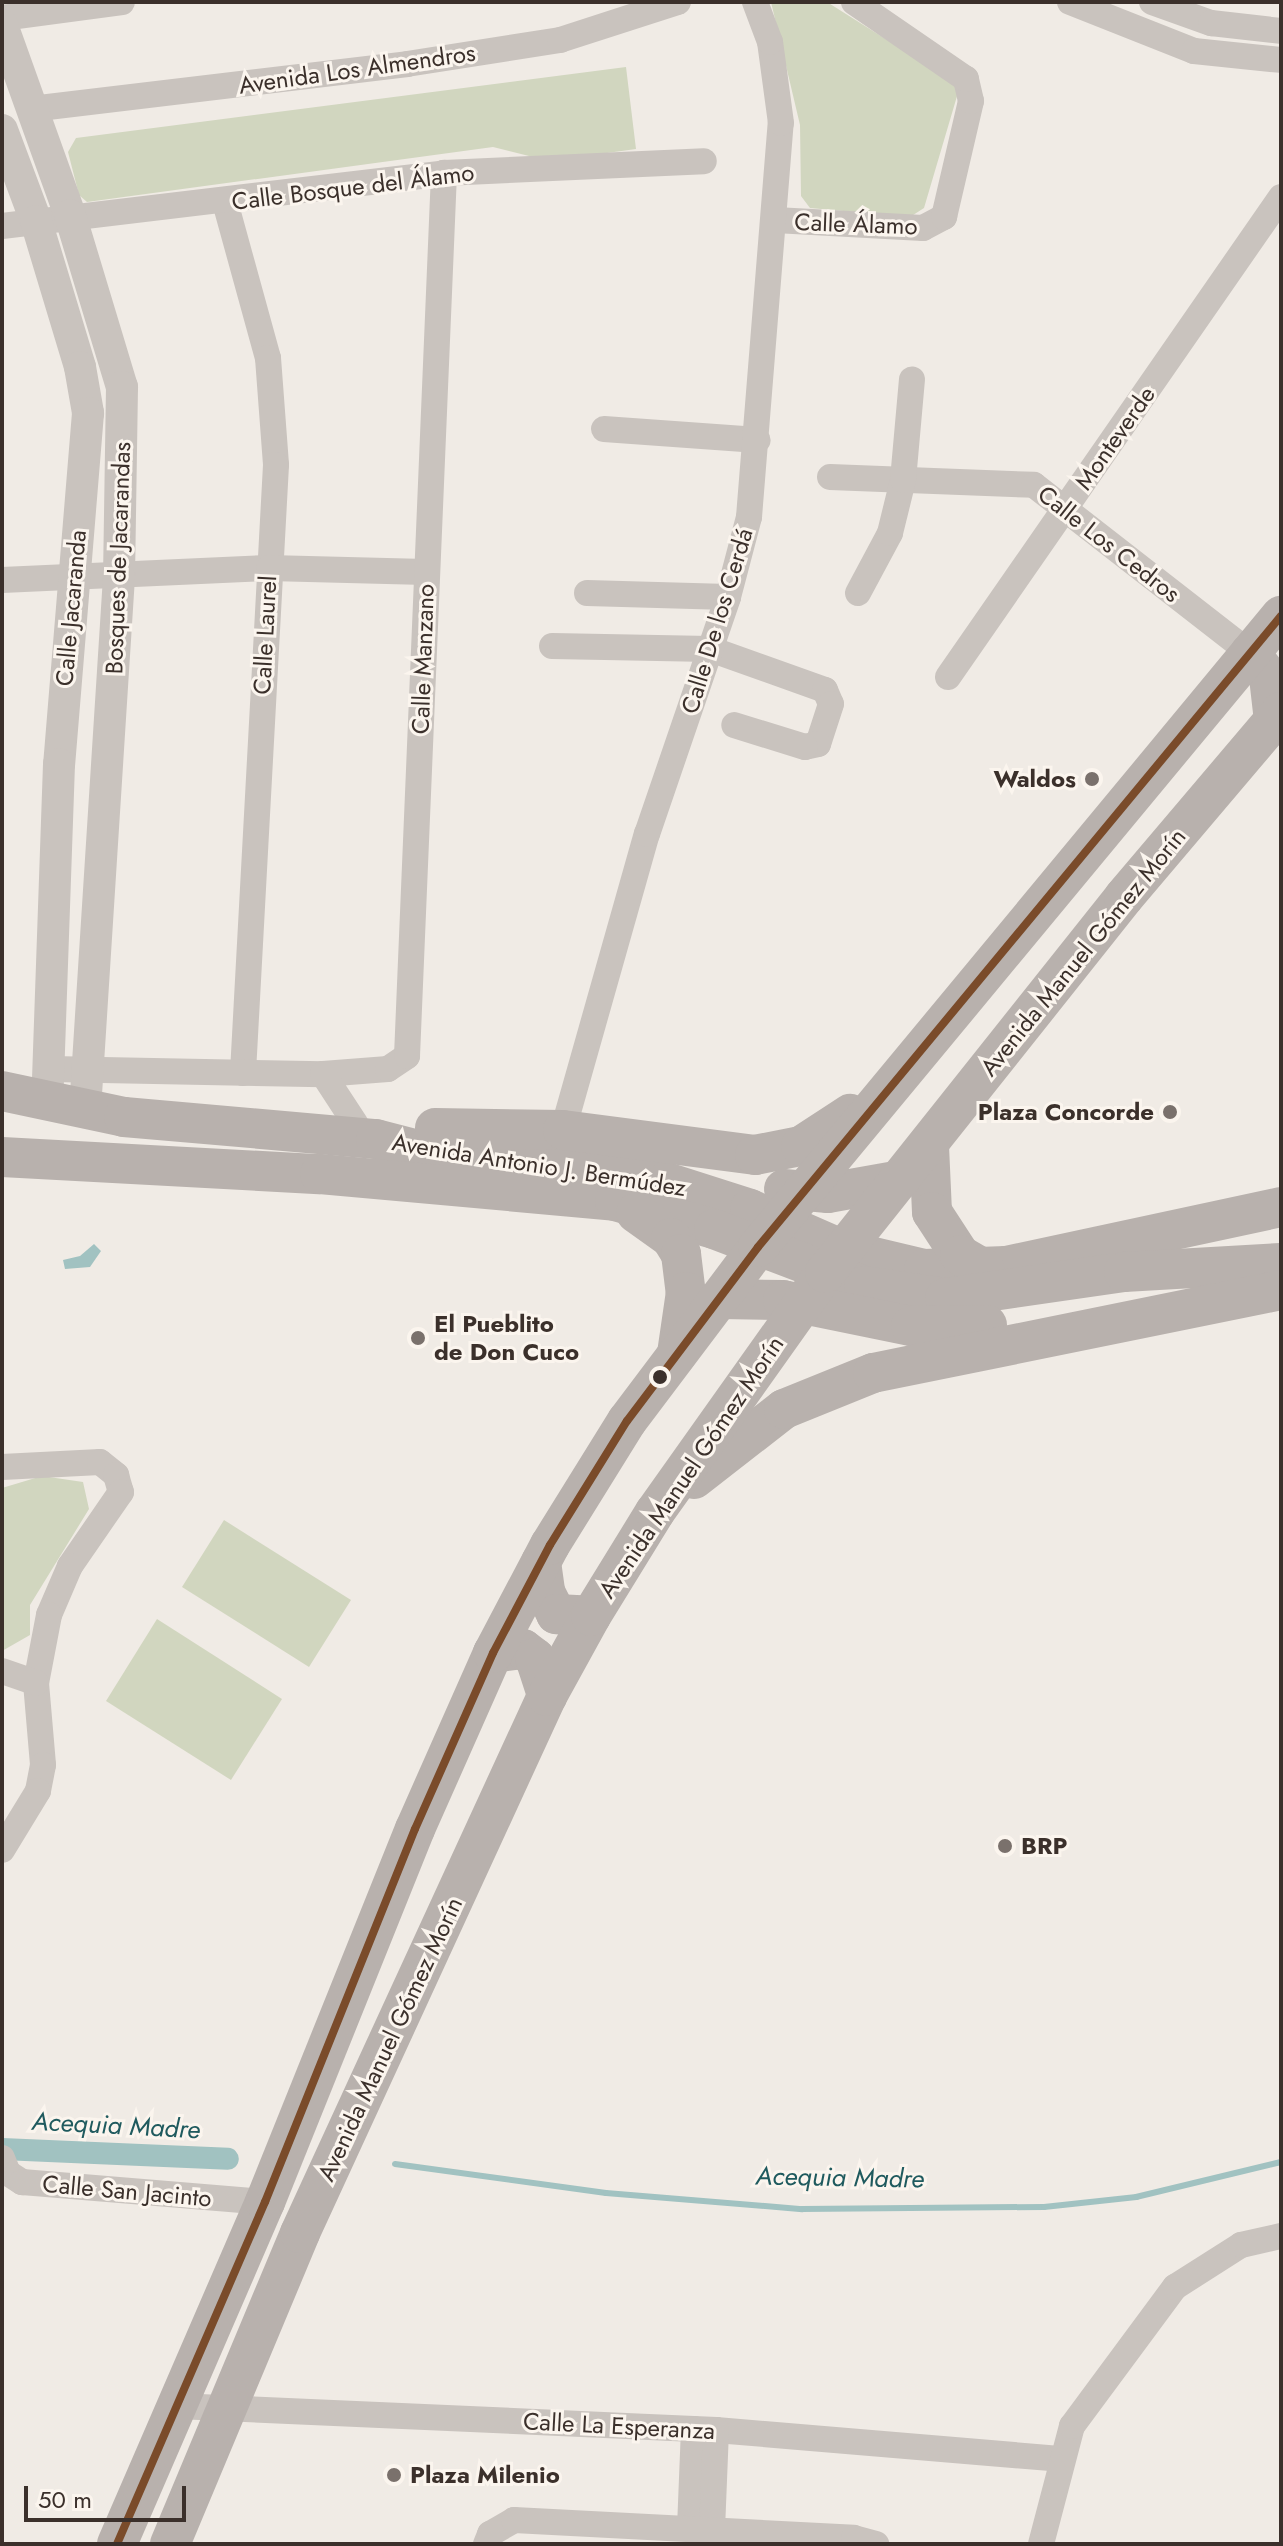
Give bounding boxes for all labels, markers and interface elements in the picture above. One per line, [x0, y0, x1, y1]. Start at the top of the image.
street label: Avenida Los Almendros [237, 38, 477, 100]
street label: Calle Bosque del Álamo [230, 158, 476, 216]
street label: Calle Álamo [794, 207, 918, 241]
street label: Monteverde [1069, 381, 1161, 495]
street label: Bosques de Jacarandas [100, 441, 136, 675]
street label: Calle Los Cedros [1032, 480, 1186, 608]
street label: Calle De los Cerdá [675, 525, 759, 717]
street label: Calle Jacaranda [50, 529, 92, 687]
street label: Calle Laurel [247, 575, 283, 695]
street label: Calle Manzano [406, 583, 440, 735]
place label: Waldos [994, 765, 1076, 793]
marker: Waldos [1083, 770, 1101, 788]
street label: Avenida Manuel Gómez Morín [974, 822, 1192, 1082]
place label: Plaza Concorde [978, 1098, 1154, 1126]
marker: Plaza Concorde [1161, 1103, 1179, 1121]
street label: Avenida Antonio J. Bermúdez [390, 1128, 688, 1202]
place label: El Pueblito de Don Cuco [434, 1310, 579, 1366]
marker: El Pueblito de Don Cuco [409, 1329, 427, 1347]
street label: Avenida Manuel Gómez Morín [592, 1330, 790, 1604]
unlabelled marker [652, 1369, 668, 1385]
place label: BRP [1021, 1832, 1067, 1860]
marker: BRP [996, 1837, 1014, 1855]
street label: Avenida Manuel Gómez Morín [311, 1892, 469, 2186]
water label: Acequia Madre [31, 2106, 201, 2146]
water label: Acequia Madre [755, 2161, 925, 2195]
street label: Calle San Jacinto [41, 2169, 213, 2213]
street label: Calle La Esperanza [522, 2407, 716, 2445]
place label: Plaza Milenio [410, 2461, 560, 2489]
marker: Plaza Milenio [385, 2466, 403, 2484]
scale bar [28, 2470, 190, 2520]
text: 50 m [38, 2482, 92, 2517]

